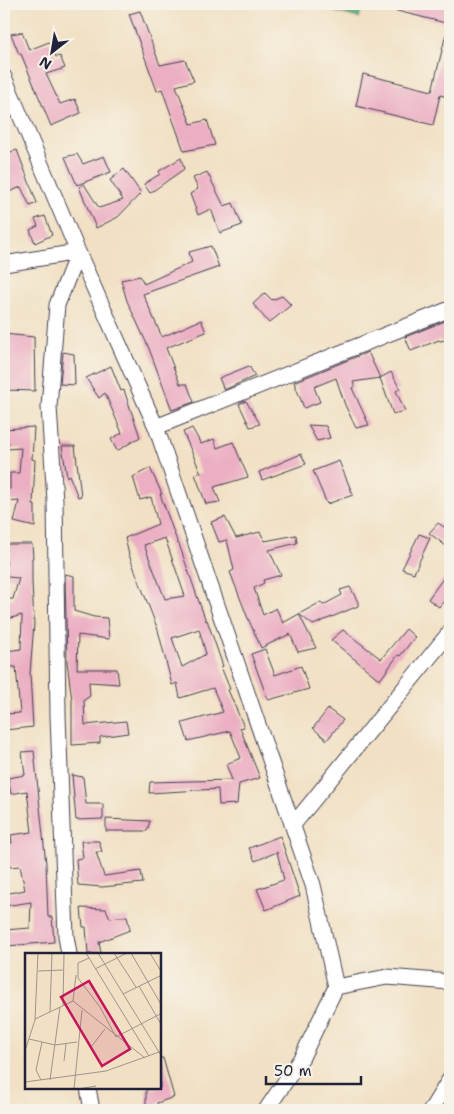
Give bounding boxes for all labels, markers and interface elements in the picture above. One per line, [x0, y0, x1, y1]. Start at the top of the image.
north arrow [28, 28, 78, 78]
text: N [36, 53, 55, 74]
inset map [25, 953, 161, 1089]
scale bar [266, 1054, 362, 1086]
text: 50 m [274, 1061, 312, 1081]

